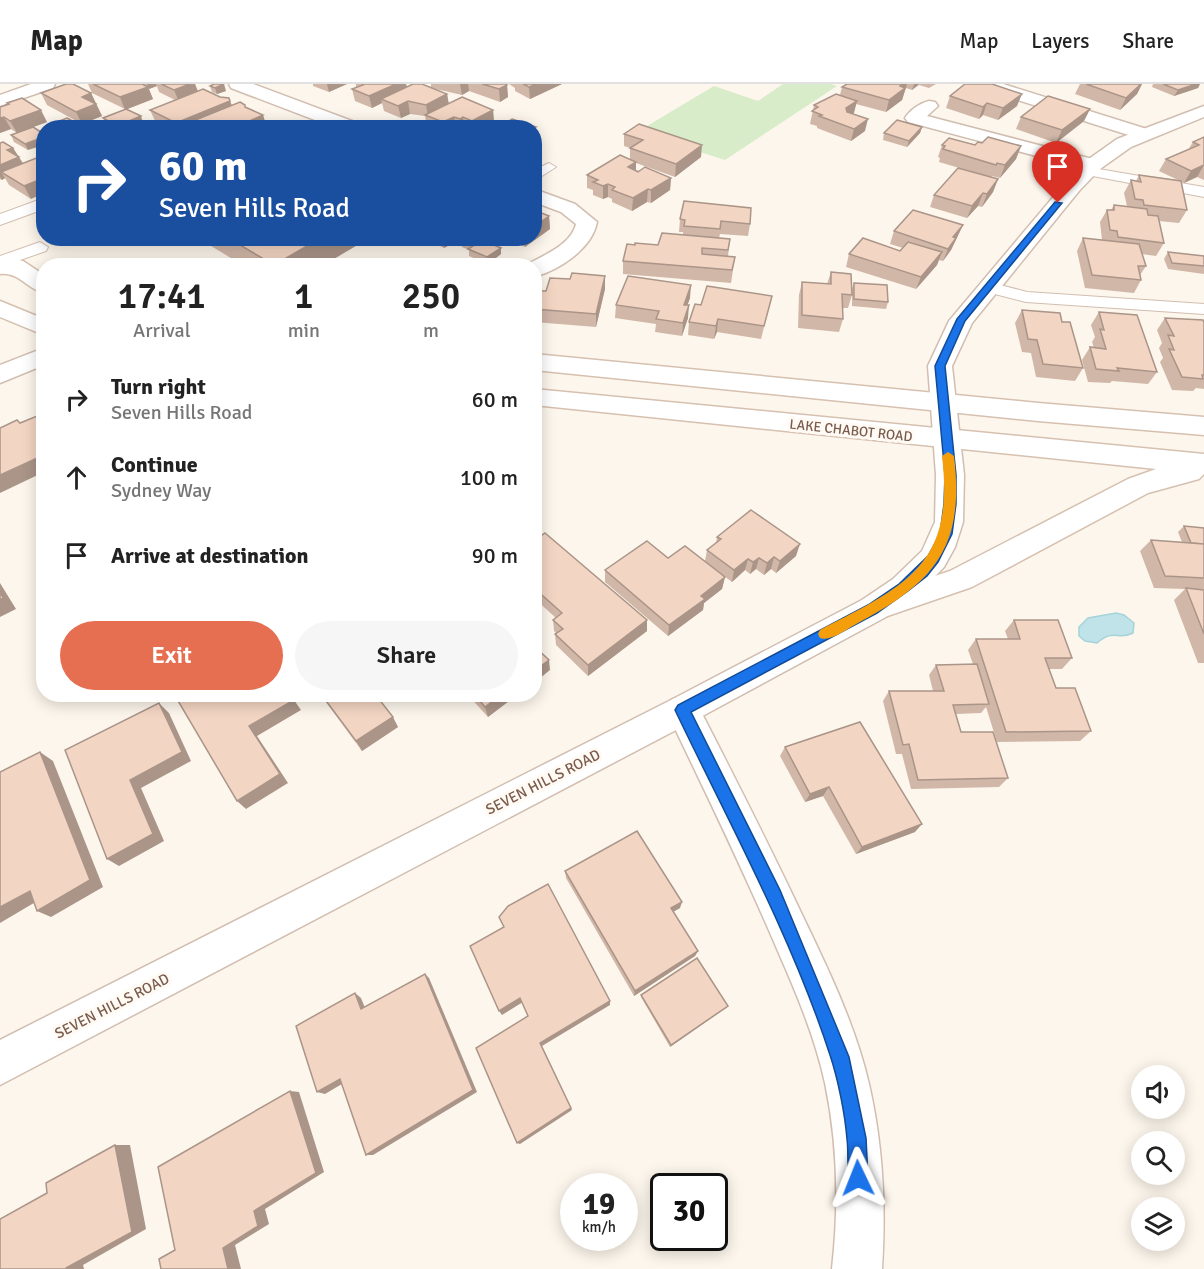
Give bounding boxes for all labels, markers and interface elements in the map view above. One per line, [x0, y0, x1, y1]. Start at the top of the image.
text: Map [30, 24, 83, 58]
text: Map [960, 28, 998, 54]
text: Layers [1031, 28, 1089, 54]
text: Share [1122, 28, 1174, 54]
text: 60 m [159, 141, 248, 192]
pin [1032, 141, 1083, 203]
icon: right [60, 144, 138, 222]
icon: arrive [1041, 150, 1074, 183]
text: Seven Hills Road [159, 192, 350, 225]
text: 17:41 [118, 274, 206, 319]
text: 1 [294, 274, 314, 319]
text: 250 [402, 274, 460, 319]
text: Arrival [133, 318, 191, 343]
text: min [288, 318, 320, 343]
text: m [423, 318, 439, 343]
text: Turn right [111, 373, 206, 400]
icon: right [60, 383, 93, 416]
text: 60 m [472, 386, 518, 413]
text: Seven Hills Road [111, 400, 252, 425]
street label: LAKE CHABOT ROAD [789, 416, 913, 445]
text: Continue [111, 451, 198, 478]
icon: ahead [60, 461, 93, 494]
text: 100 m [460, 464, 518, 491]
text: Sydney Way [111, 478, 211, 503]
icon: arrive [60, 539, 93, 572]
text: Arrive at destination [111, 542, 308, 569]
text: 90 m [472, 542, 518, 569]
button: Exit [60, 621, 283, 690]
button: Share [295, 621, 518, 690]
street label: SEVEN HILLS ROAD [483, 745, 603, 819]
street label: SEVEN HILLS ROAD [52, 969, 172, 1043]
map controls [1131, 1065, 1185, 1251]
button: sound [1131, 1065, 1185, 1119]
button: search [1131, 1131, 1185, 1185]
position arrow [826, 1146, 890, 1210]
speed limit sign: 30 [650, 1173, 728, 1251]
text: 19 [583, 1186, 615, 1223]
button: layers [1131, 1197, 1185, 1251]
text: km/h [582, 1218, 616, 1236]

